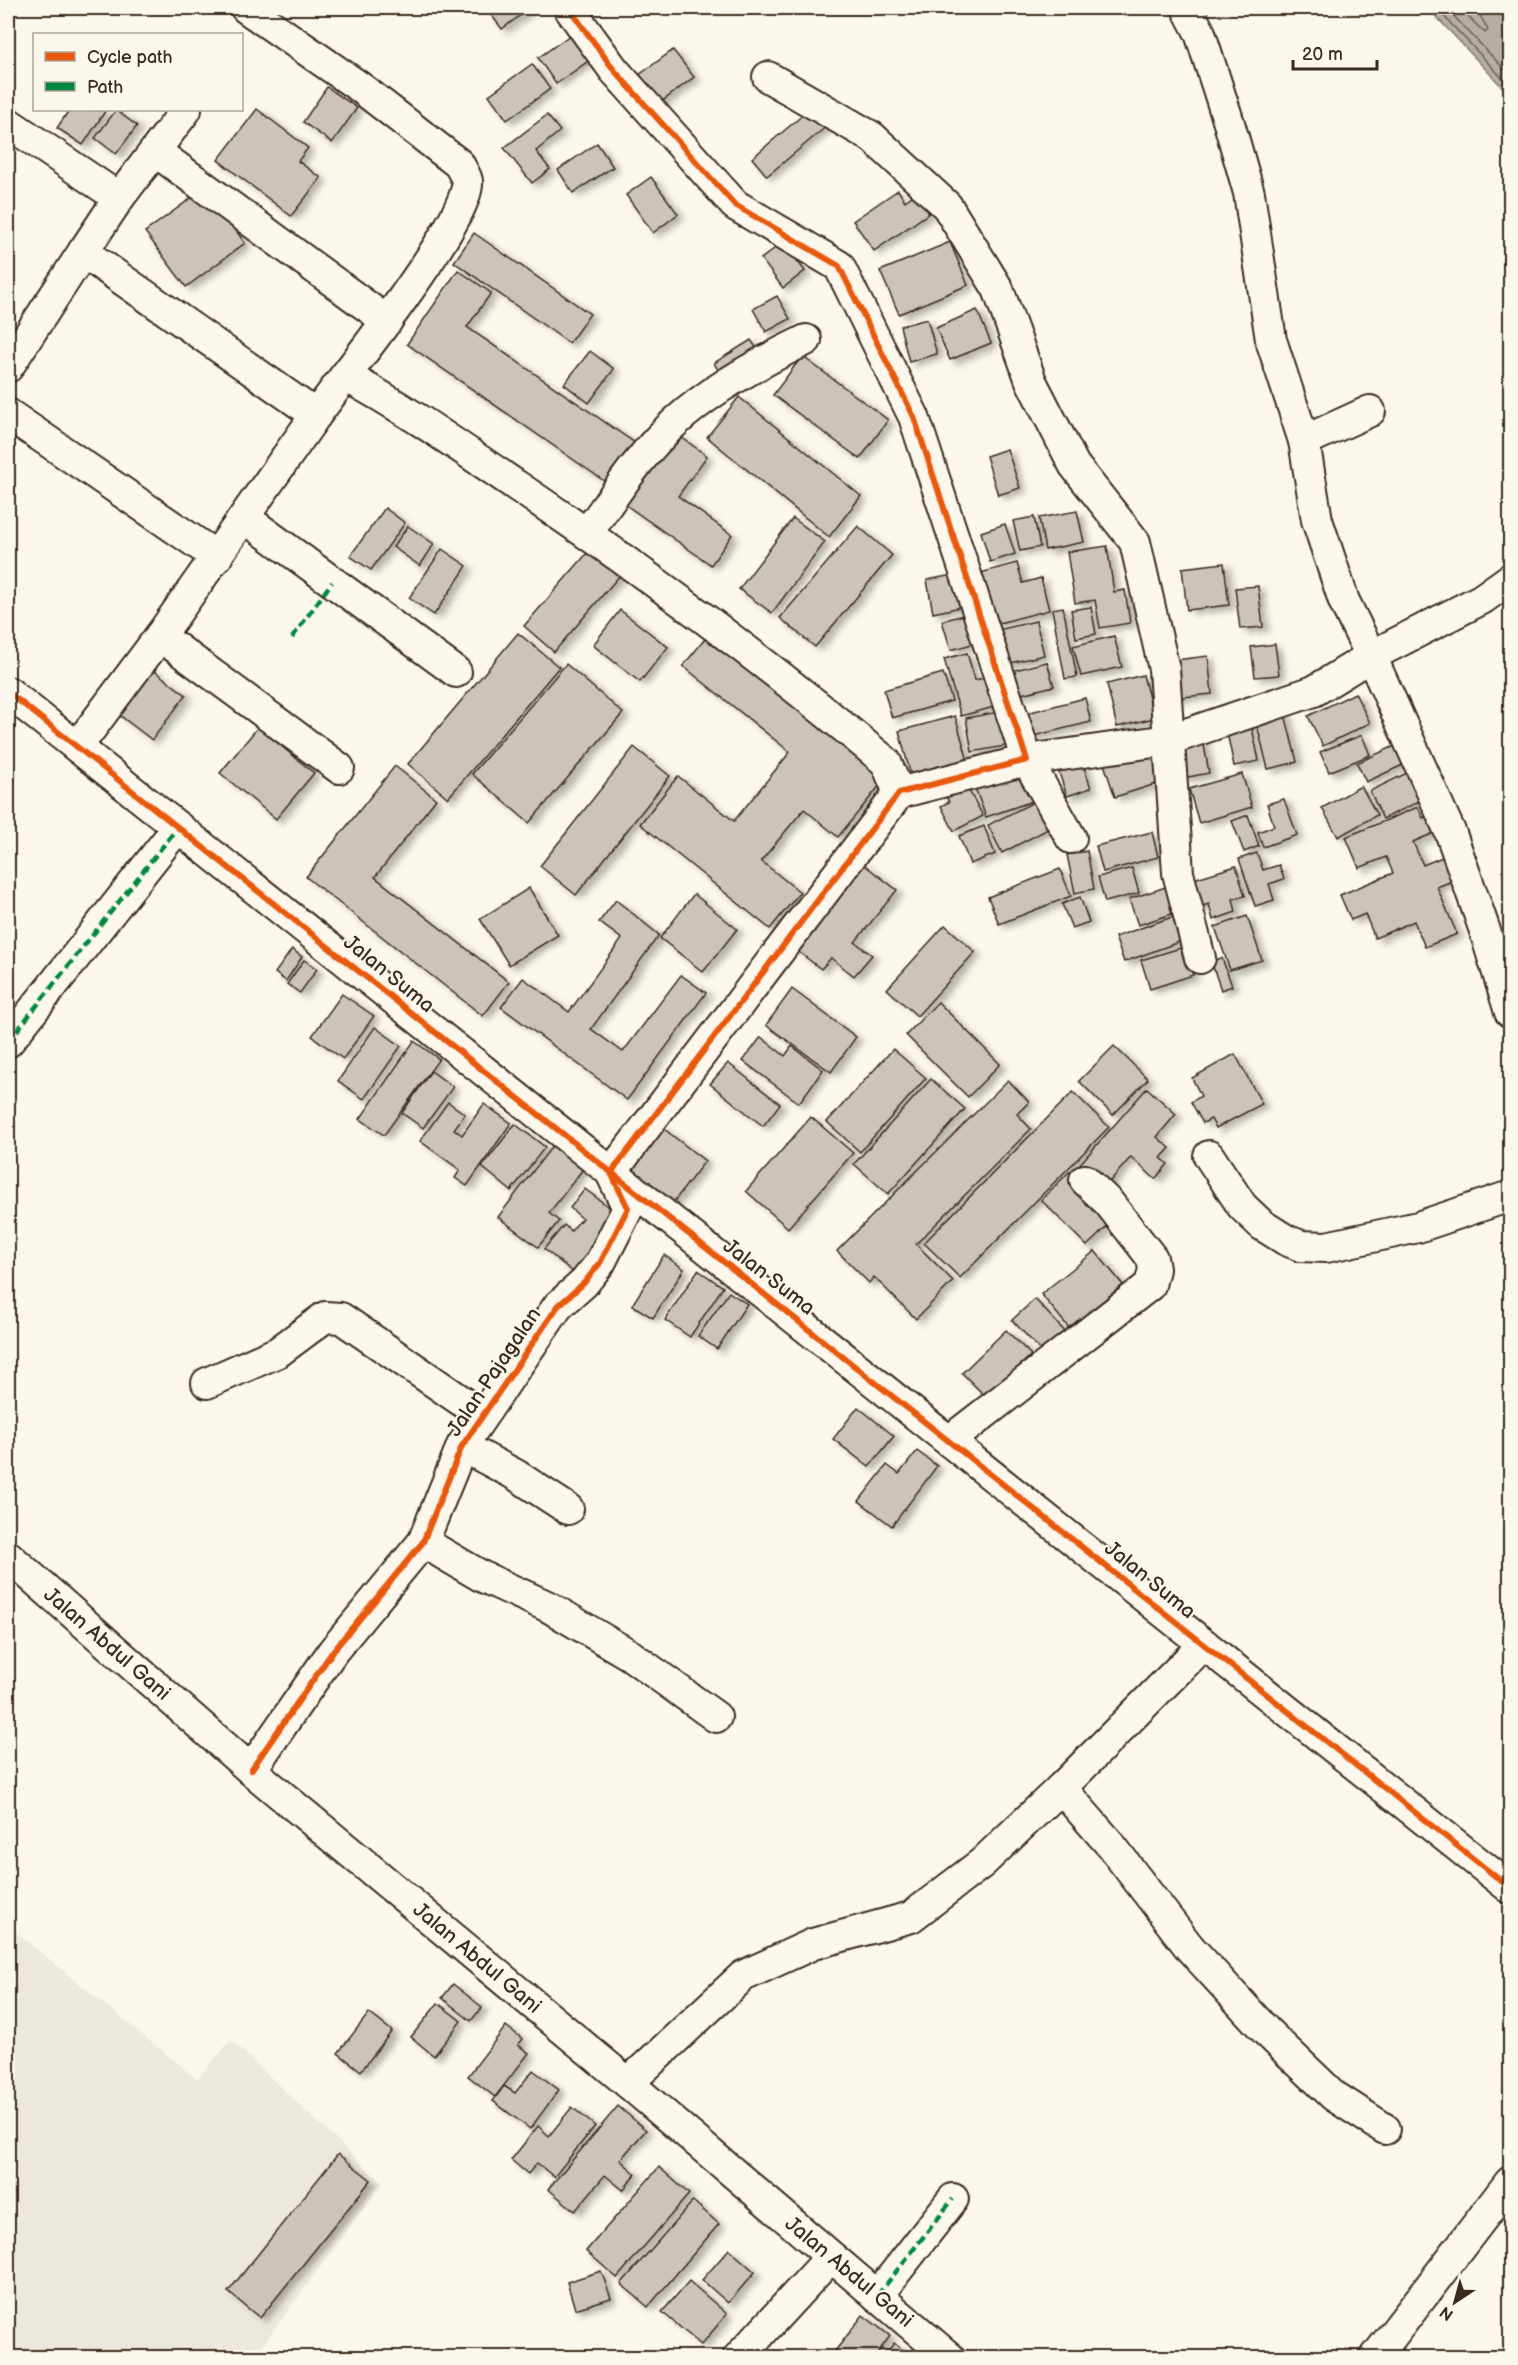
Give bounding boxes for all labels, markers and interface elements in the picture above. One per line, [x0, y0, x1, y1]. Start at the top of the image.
legend [33, 33, 243, 111]
scale bar [1293, 33, 1377, 71]
text: 20 m [1302, 44, 1343, 65]
text: Cycle path [87, 47, 173, 68]
text: Path [87, 77, 123, 98]
street label: Jalan Suma [339, 930, 439, 1018]
street label: Jalan Suma [718, 1233, 820, 1321]
street label: Jalan Pajagalan [442, 1303, 546, 1441]
street label: Jalan Suma [1100, 1536, 1200, 1624]
street label: Jalan Abdul Gani [39, 1582, 175, 1706]
street label: Jalan Abdul Gani [408, 1897, 546, 2019]
street label: Jalan Abdul Gani [780, 2211, 918, 2333]
north arrow [1425, 2272, 1485, 2332]
text: N [1437, 2302, 1458, 2324]

